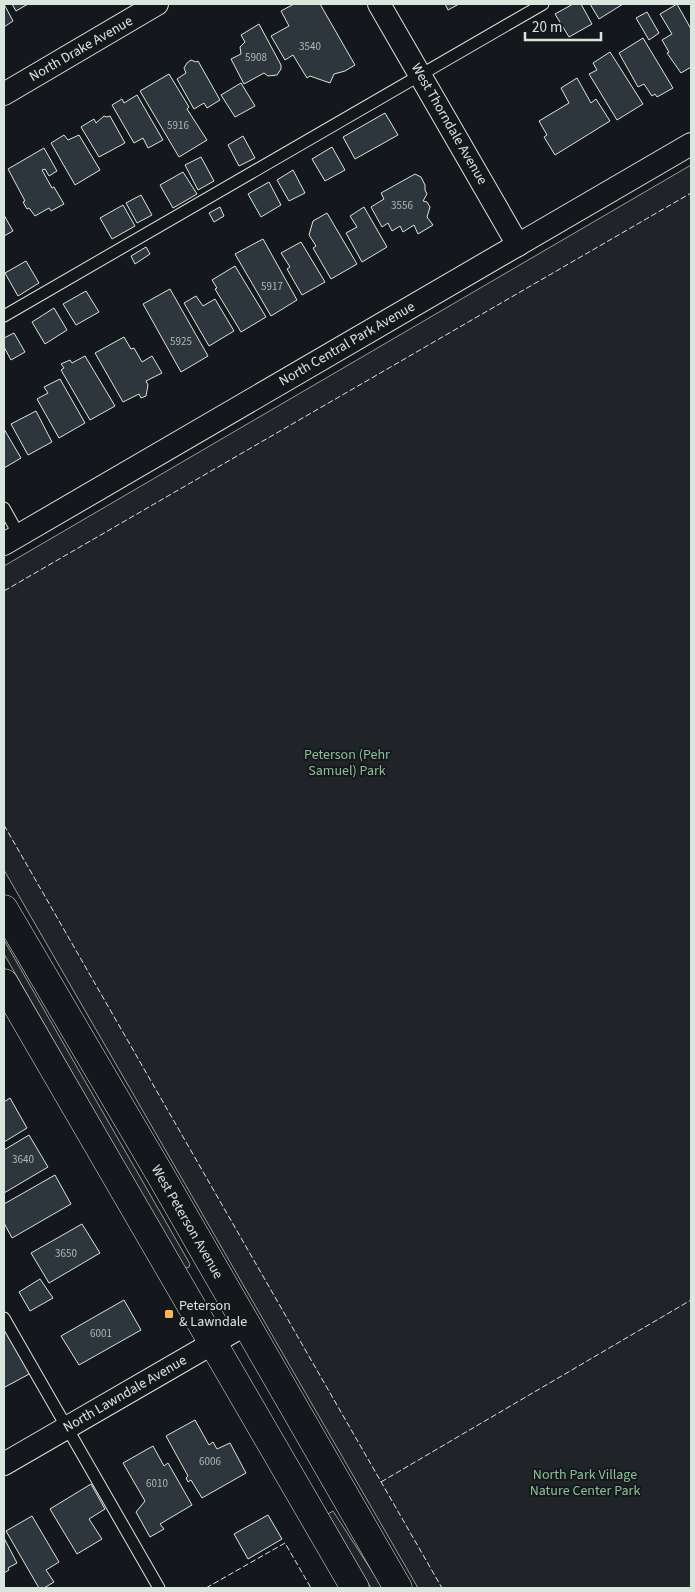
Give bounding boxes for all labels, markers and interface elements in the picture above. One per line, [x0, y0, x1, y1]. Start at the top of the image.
scale bar [525, 10, 601, 42]
street label: North Drake Avenue [26, 11, 136, 87]
text: 20 m [532, 17, 562, 38]
house number: 3540 [299, 39, 321, 54]
house number: 5908 [245, 50, 267, 65]
street label: West Thorndale Avenue [406, 59, 492, 189]
house number: 5916 [167, 118, 189, 133]
house number: 3556 [391, 198, 413, 213]
house number: 5917 [261, 279, 283, 294]
street label: North Central Park Avenue [275, 297, 419, 391]
house number: 5925 [170, 334, 192, 349]
park label: Peterson (Pehr Samuel) Park [304, 745, 390, 781]
house number: 3640 [12, 1152, 34, 1167]
street label: West Peterson Avenue [146, 1161, 228, 1283]
house number: 3650 [55, 1246, 77, 1261]
place label: Peterson & Lawndale [179, 1296, 247, 1332]
marker: Peterson & Lawndale [163, 1308, 175, 1320]
house number: 6001 [90, 1326, 112, 1341]
street label: North Lawndale Avenue [60, 1350, 190, 1438]
house number: 6006 [199, 1454, 221, 1469]
park label: North Park Village Nature Center Park [530, 1465, 640, 1501]
house number: 6010 [146, 1476, 168, 1491]

